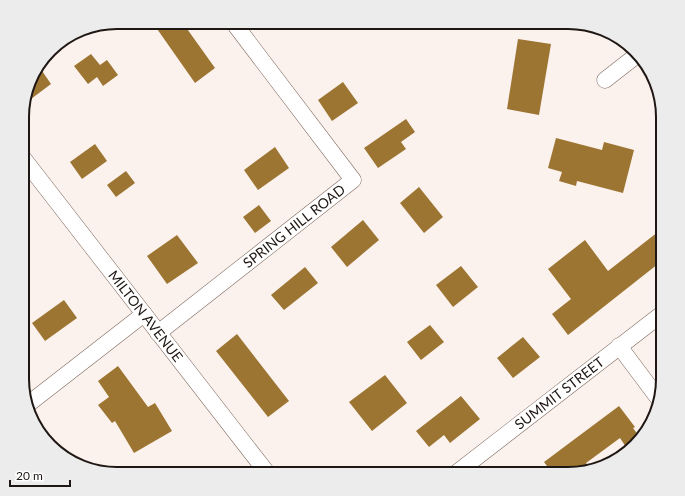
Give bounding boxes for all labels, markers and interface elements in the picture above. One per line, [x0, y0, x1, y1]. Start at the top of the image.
street label: SPRING HILL ROAD [239, 180, 348, 271]
street label: MILTON AVENUE [105, 267, 187, 365]
street label: SUMMIT STREET [511, 352, 608, 433]
scale bar [10, 462, 70, 488]
text: 20 m [16, 468, 43, 483]

